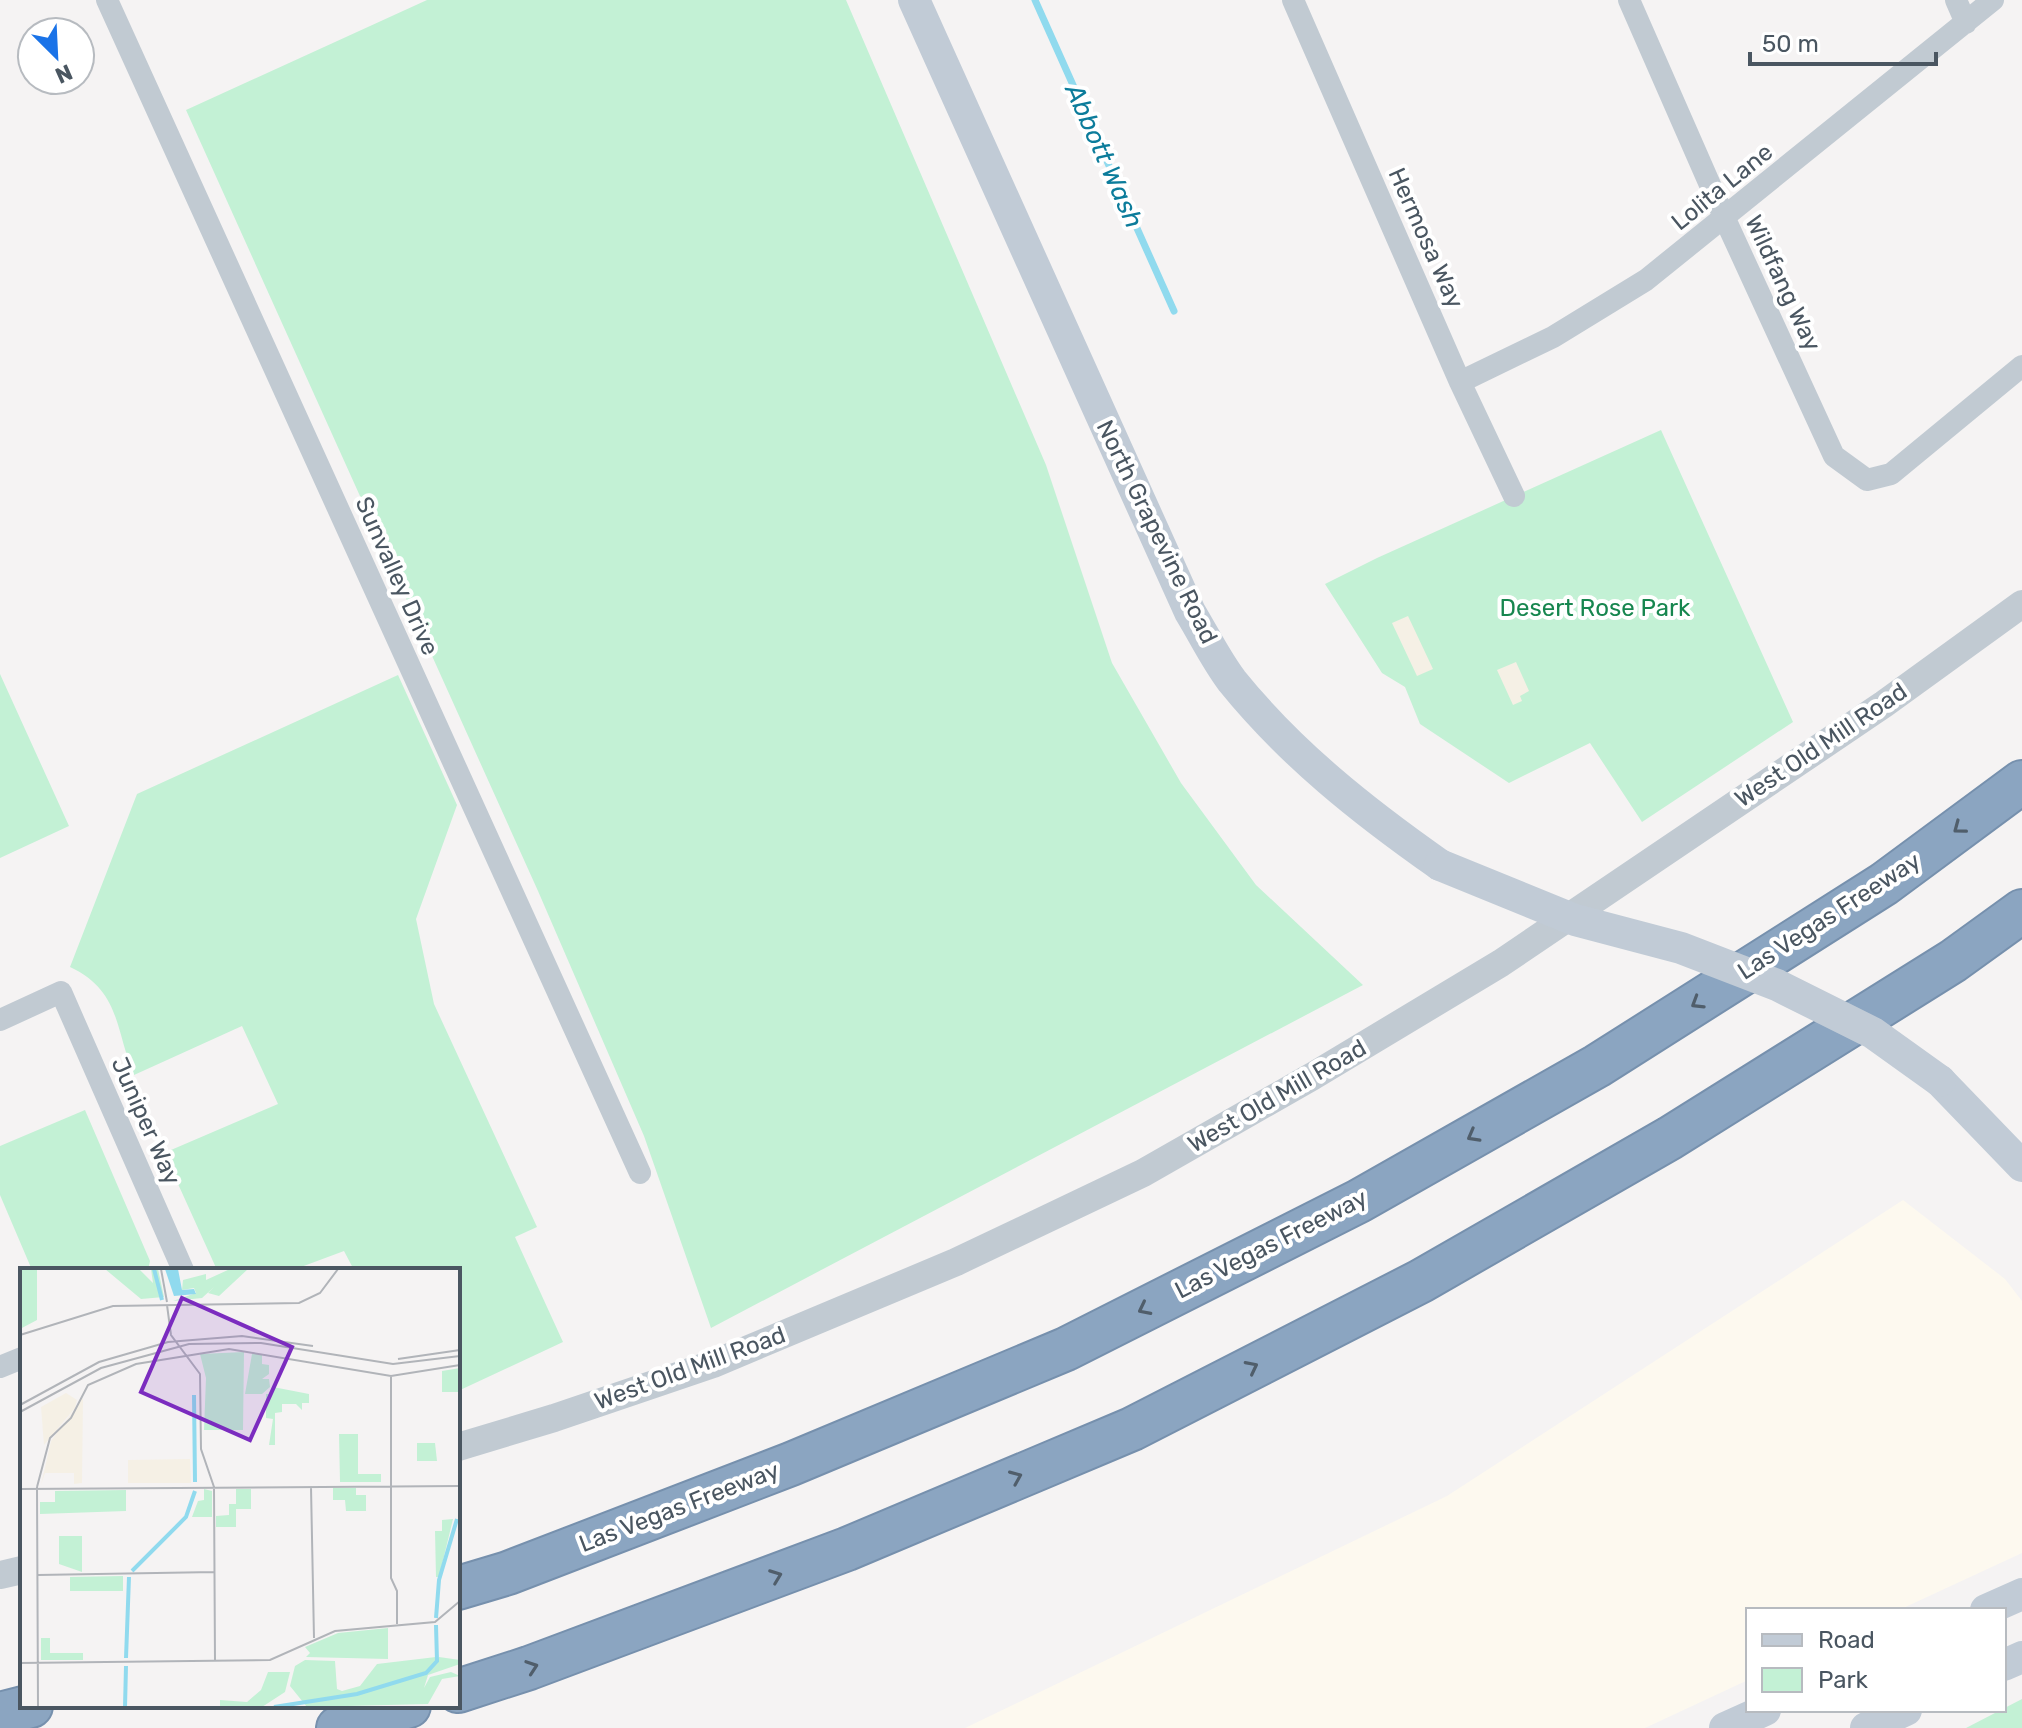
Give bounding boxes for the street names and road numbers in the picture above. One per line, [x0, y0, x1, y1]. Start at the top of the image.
street label: Lolita Lane [1666, 138, 1778, 236]
street label: Hermosa Way [1383, 163, 1469, 313]
street label: Wildfang Way [1739, 211, 1827, 355]
street label: North Grapevine Road [1091, 416, 1223, 648]
street label: Sunvalley Drive [350, 492, 444, 660]
street label: West Old Mill Road [1730, 677, 1912, 813]
street label: Las Vegas Freeway [1732, 847, 1926, 985]
street label: West Old Mill Road [1183, 1034, 1371, 1158]
street label: Juniper Way [105, 1053, 187, 1189]
street label: Las Vegas Freeway [1170, 1183, 1372, 1305]
street label: West Old Mill Road [591, 1320, 789, 1416]
street label: Las Vegas Freeway [575, 1456, 783, 1558]

